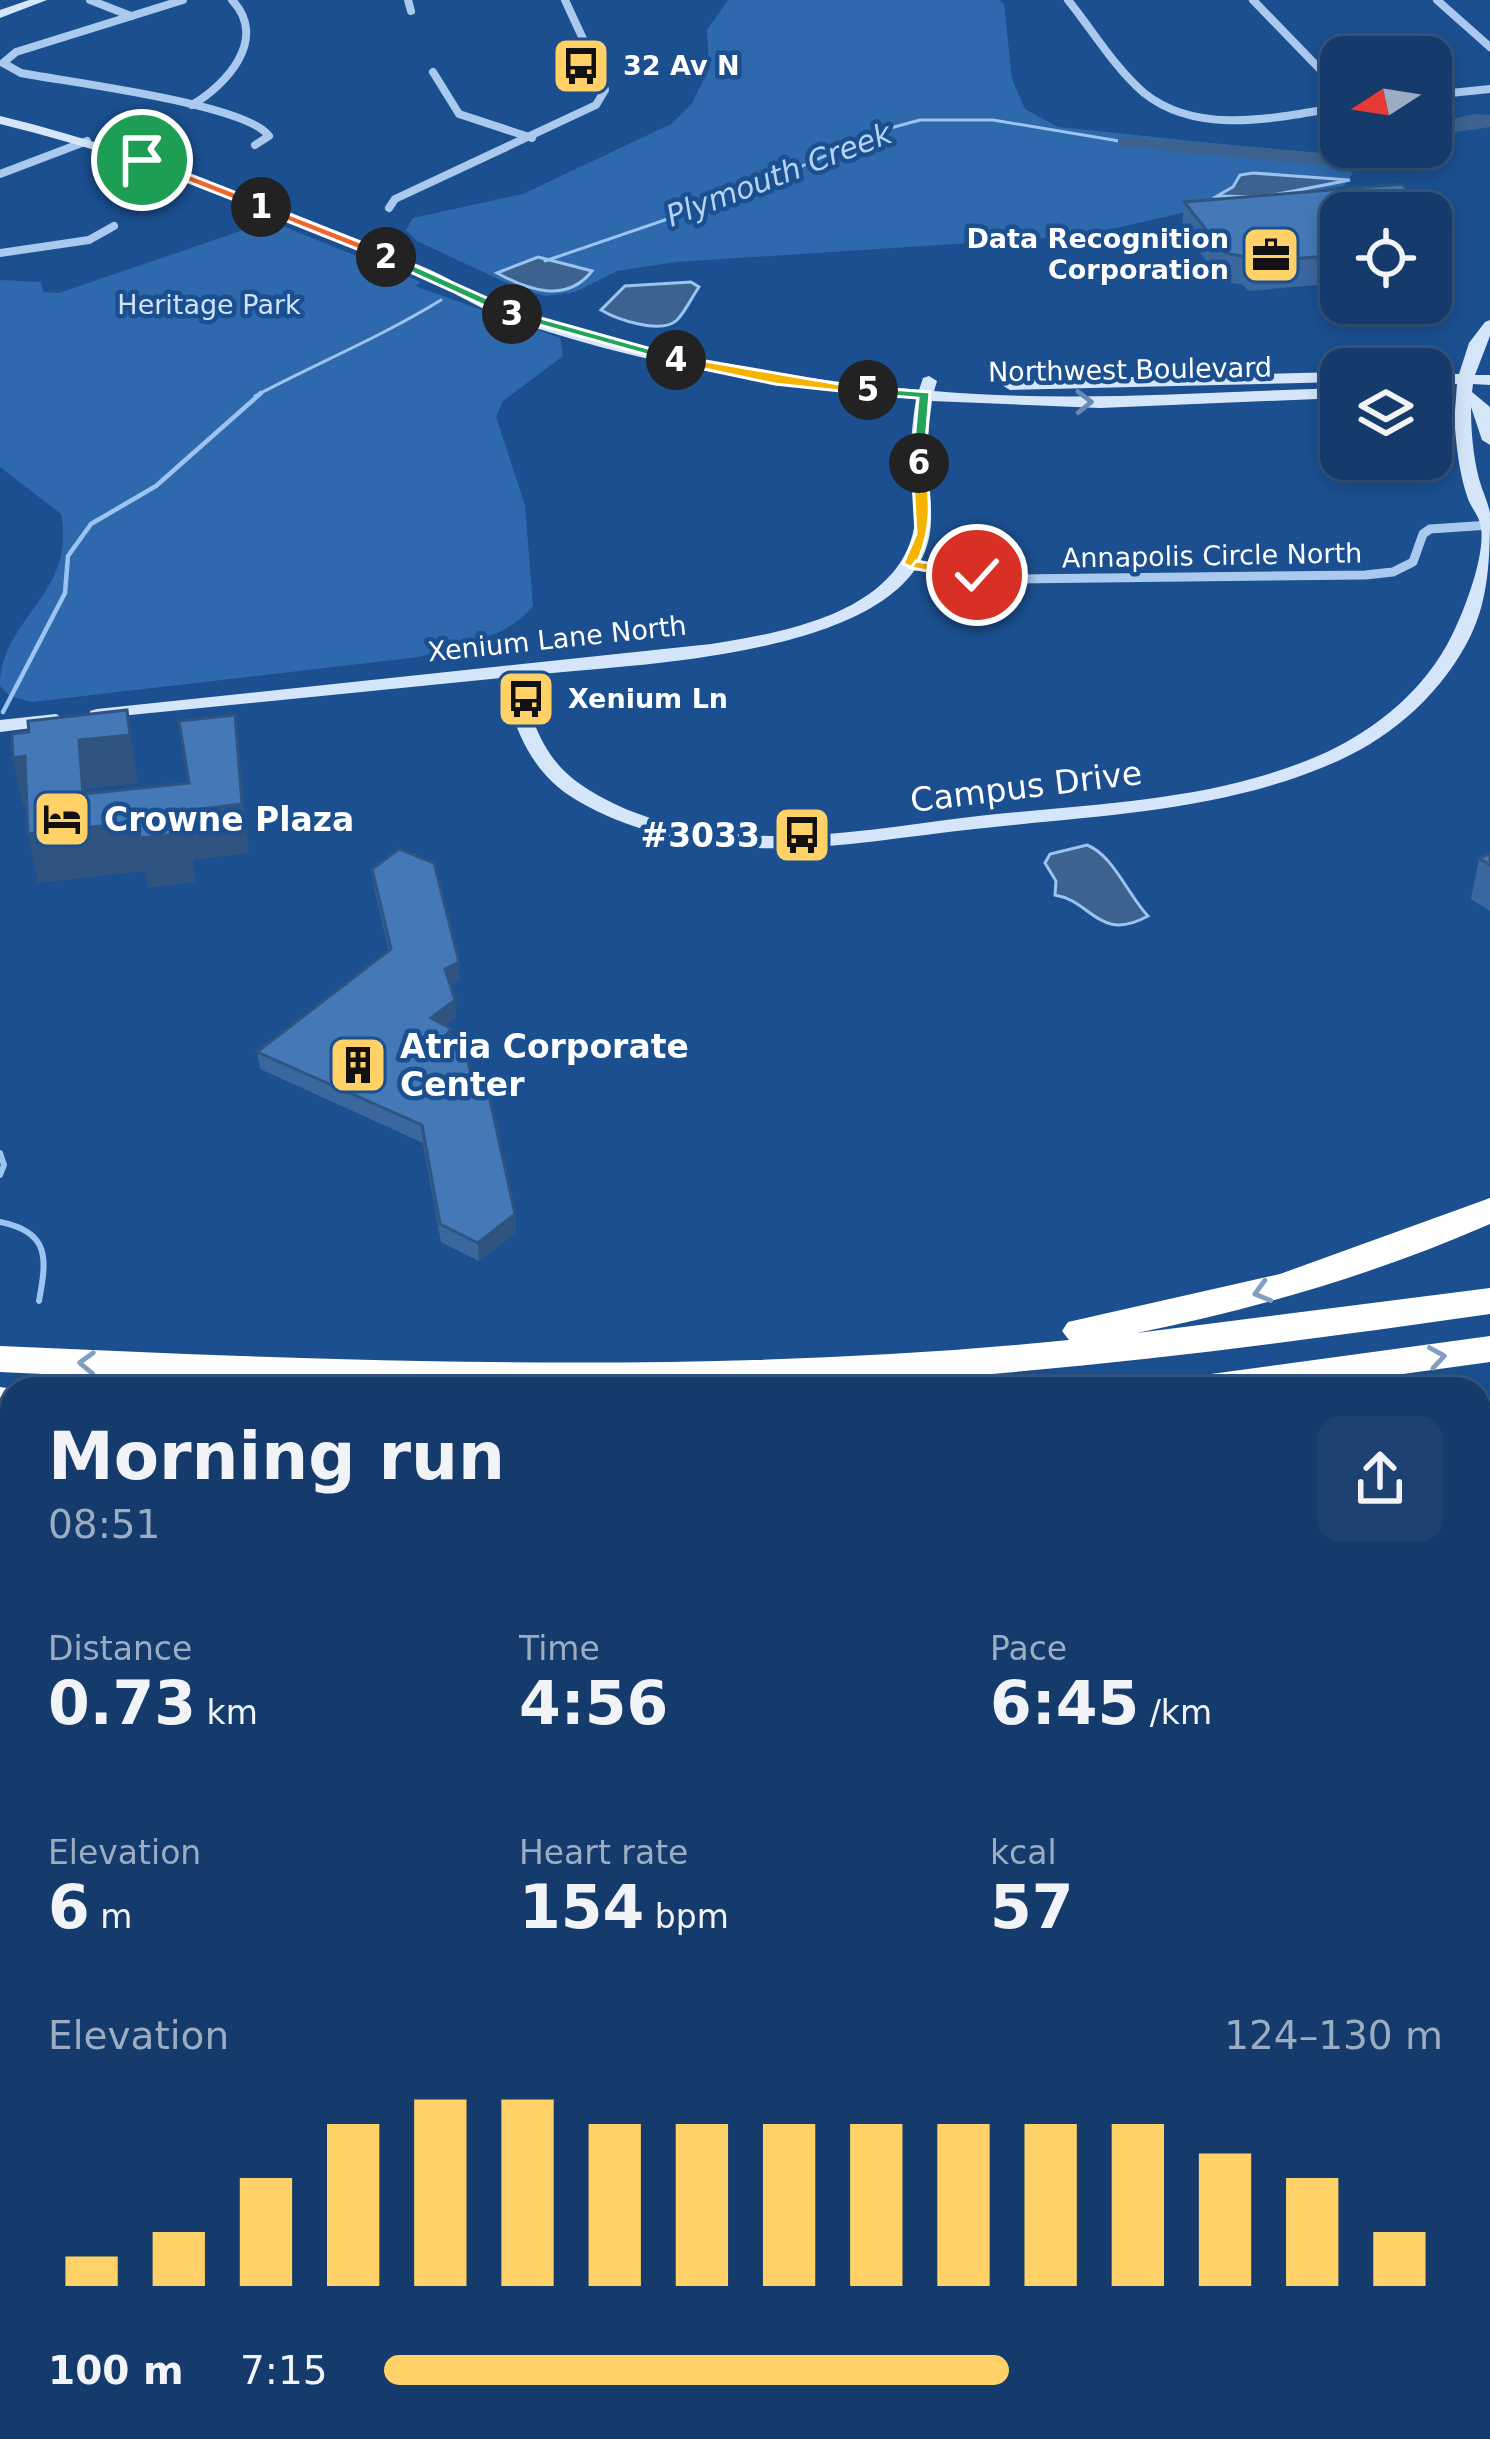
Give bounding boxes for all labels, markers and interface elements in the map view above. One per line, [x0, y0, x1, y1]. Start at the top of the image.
bus stop icon: 32 Av N [550, 35, 612, 97]
north arrow [1320, 36, 1452, 168]
map controls [1320, 36, 1452, 480]
place label: 32 Av N [623, 50, 740, 81]
pin [91, 109, 193, 211]
water label: Plymouth Creek [661, 115, 898, 234]
icon: arrive [109, 127, 175, 193]
pin: 1 [231, 177, 291, 237]
text: 1 [250, 187, 272, 226]
button: locate [1320, 192, 1452, 324]
place label: Data Recognition Corporation [966, 223, 1229, 285]
office icon: Data Recognition Corporation [1240, 224, 1302, 286]
pin: 2 [356, 227, 416, 287]
text: 2 [375, 237, 397, 276]
pin: 3 [482, 284, 542, 344]
park label: Heritage Park [117, 289, 301, 320]
text: 3 [501, 294, 523, 333]
pin: 4 [646, 330, 706, 390]
text: 4 [665, 340, 687, 379]
button: layers [1320, 348, 1452, 480]
street label: Northwest Boulevard [988, 352, 1272, 387]
pin: 5 [838, 360, 898, 420]
text: 5 [857, 370, 879, 409]
one-way arrow [1076, 389, 1094, 415]
pin: 6 [889, 433, 949, 493]
text: 6 [908, 443, 930, 482]
pin [926, 524, 1028, 626]
street label: Annapolis Circle North [1062, 537, 1362, 574]
icon: check [944, 542, 1010, 608]
street label: Xenium Lane North [426, 610, 688, 668]
bus stop icon: Xenium Ln [495, 668, 557, 730]
place label: Xenium Ln [568, 683, 728, 714]
street label: Campus Drive [908, 753, 1144, 820]
hotel icon: Crowne Plaza [31, 788, 93, 850]
place label: Crowne Plaza [104, 800, 354, 839]
bus stop icon: #3033 [771, 804, 833, 866]
place label: #3033 [641, 816, 760, 855]
place label: Atria Corporate Center [400, 1027, 689, 1104]
building icon: Atria Corporate Center [327, 1034, 389, 1096]
one-way arrow [1252, 1277, 1272, 1302]
one-way arrow [1427, 1345, 1447, 1371]
one-way arrow [77, 1350, 96, 1376]
button: share [1317, 1416, 1443, 1542]
text: Morning run [48, 1418, 505, 1495]
text: 08:51 [48, 1502, 160, 1547]
text: Distance [48, 1629, 192, 1668]
text: Time [519, 1629, 600, 1668]
text: Pace [990, 1629, 1067, 1668]
text: 0.73 [48, 1668, 196, 1738]
text: 4:56 [519, 1668, 668, 1738]
text: 6:45 [990, 1668, 1139, 1738]
text: km [196, 1693, 258, 1732]
text: /km [1139, 1693, 1212, 1732]
text: Elevation [48, 1833, 201, 1872]
text: Heart rate [519, 1833, 688, 1872]
text: kcal [990, 1833, 1057, 1872]
text: 6 [48, 1872, 90, 1942]
text: 154 [519, 1872, 644, 1942]
text: 57 [990, 1872, 1074, 1942]
text: m [90, 1897, 132, 1936]
text: bpm [644, 1897, 729, 1936]
text: Elevation [48, 2013, 229, 2058]
text: 124–130 m [1224, 2013, 1443, 2058]
text: 100 m [48, 2348, 184, 2393]
text: 7:15 [240, 2348, 328, 2393]

